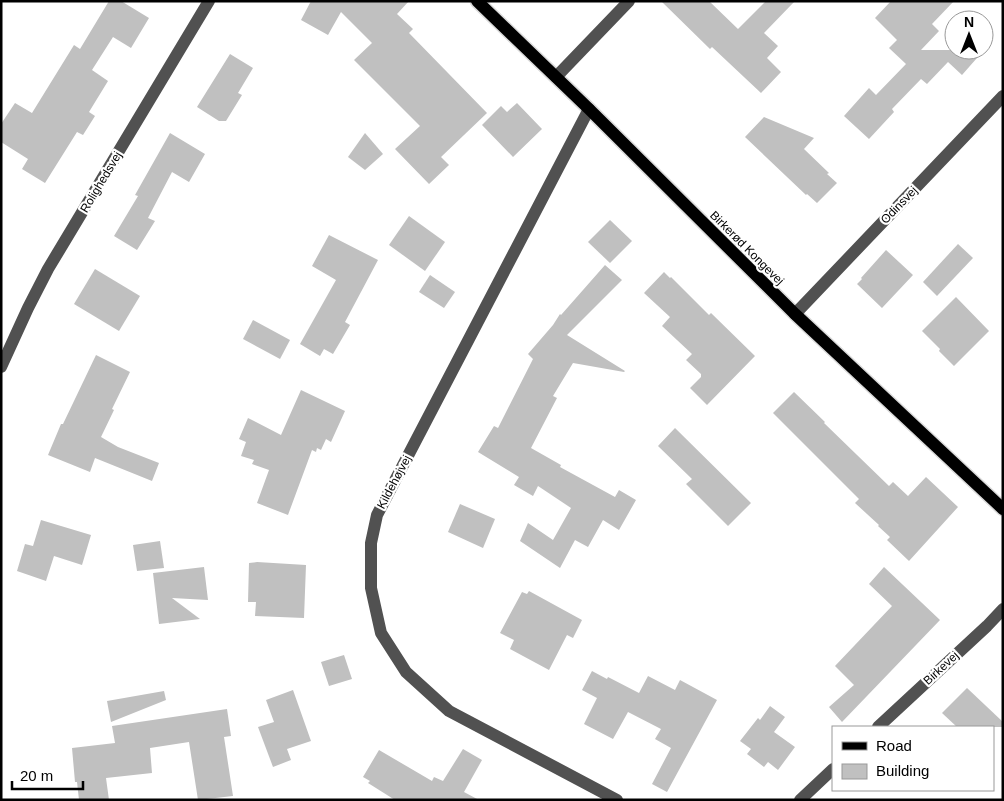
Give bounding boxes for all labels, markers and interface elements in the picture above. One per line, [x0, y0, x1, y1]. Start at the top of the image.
north arrow [944, 10, 994, 60]
text: N [964, 14, 974, 30]
street label: Rolighedsvej [77, 149, 125, 215]
street label: Odinsvej [878, 183, 920, 227]
street label: Birkerød Kongevej [707, 208, 787, 288]
street label: Kildehøjvej [374, 453, 414, 511]
street label: Birkevej [921, 648, 961, 688]
legend [832, 726, 994, 791]
text: Road [876, 737, 912, 754]
scale bar [12, 758, 84, 790]
text: Building [876, 762, 929, 779]
text: 20 m [20, 767, 53, 784]

